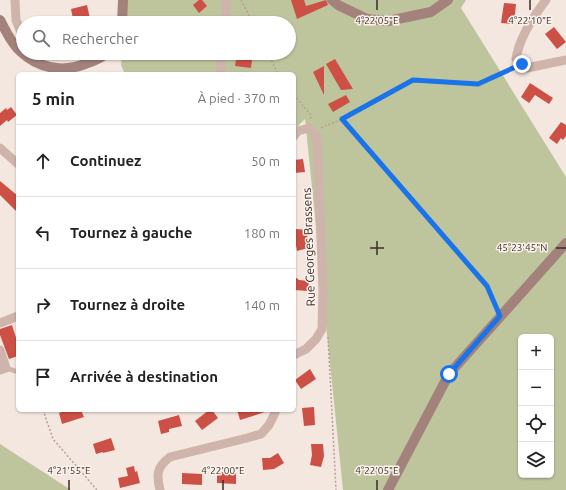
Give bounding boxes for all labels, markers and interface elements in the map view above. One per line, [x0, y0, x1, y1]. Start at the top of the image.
text: 4°22'05"E [355, 15, 399, 26]
text: 4°22'10"E [508, 15, 552, 26]
search box [16, 16, 296, 60]
icon: search [30, 27, 52, 49]
text: Rechercher [62, 30, 139, 47]
route end [513, 55, 531, 73]
text: 5 min [32, 89, 75, 108]
text: À pied · 370 m [198, 91, 280, 105]
icon: ahead [32, 150, 54, 172]
text: Continuez [70, 152, 141, 169]
text: 50 m [251, 154, 280, 168]
street label: Rue Georges Brassens [300, 187, 317, 307]
icon: left [32, 222, 54, 244]
text: Tournez à gauche [70, 224, 193, 241]
text: 180 m [244, 226, 280, 240]
text: 45°23'45"N [497, 242, 547, 253]
icon: right [32, 294, 54, 316]
text: Tournez à droite [70, 296, 185, 313]
text: 140 m [244, 298, 280, 312]
map controls [518, 334, 554, 478]
button: + [518, 334, 554, 370]
route start [440, 365, 458, 383]
icon: arrive [32, 366, 54, 388]
text: Arrivée à destination [70, 368, 218, 385]
button: − [518, 370, 554, 406]
button: locate [518, 406, 554, 442]
button: layers [518, 442, 554, 478]
text: 4°21'55"E [47, 465, 91, 476]
text: 4°22'00"E [201, 465, 245, 476]
text: 4°22'05"E [355, 465, 399, 476]

